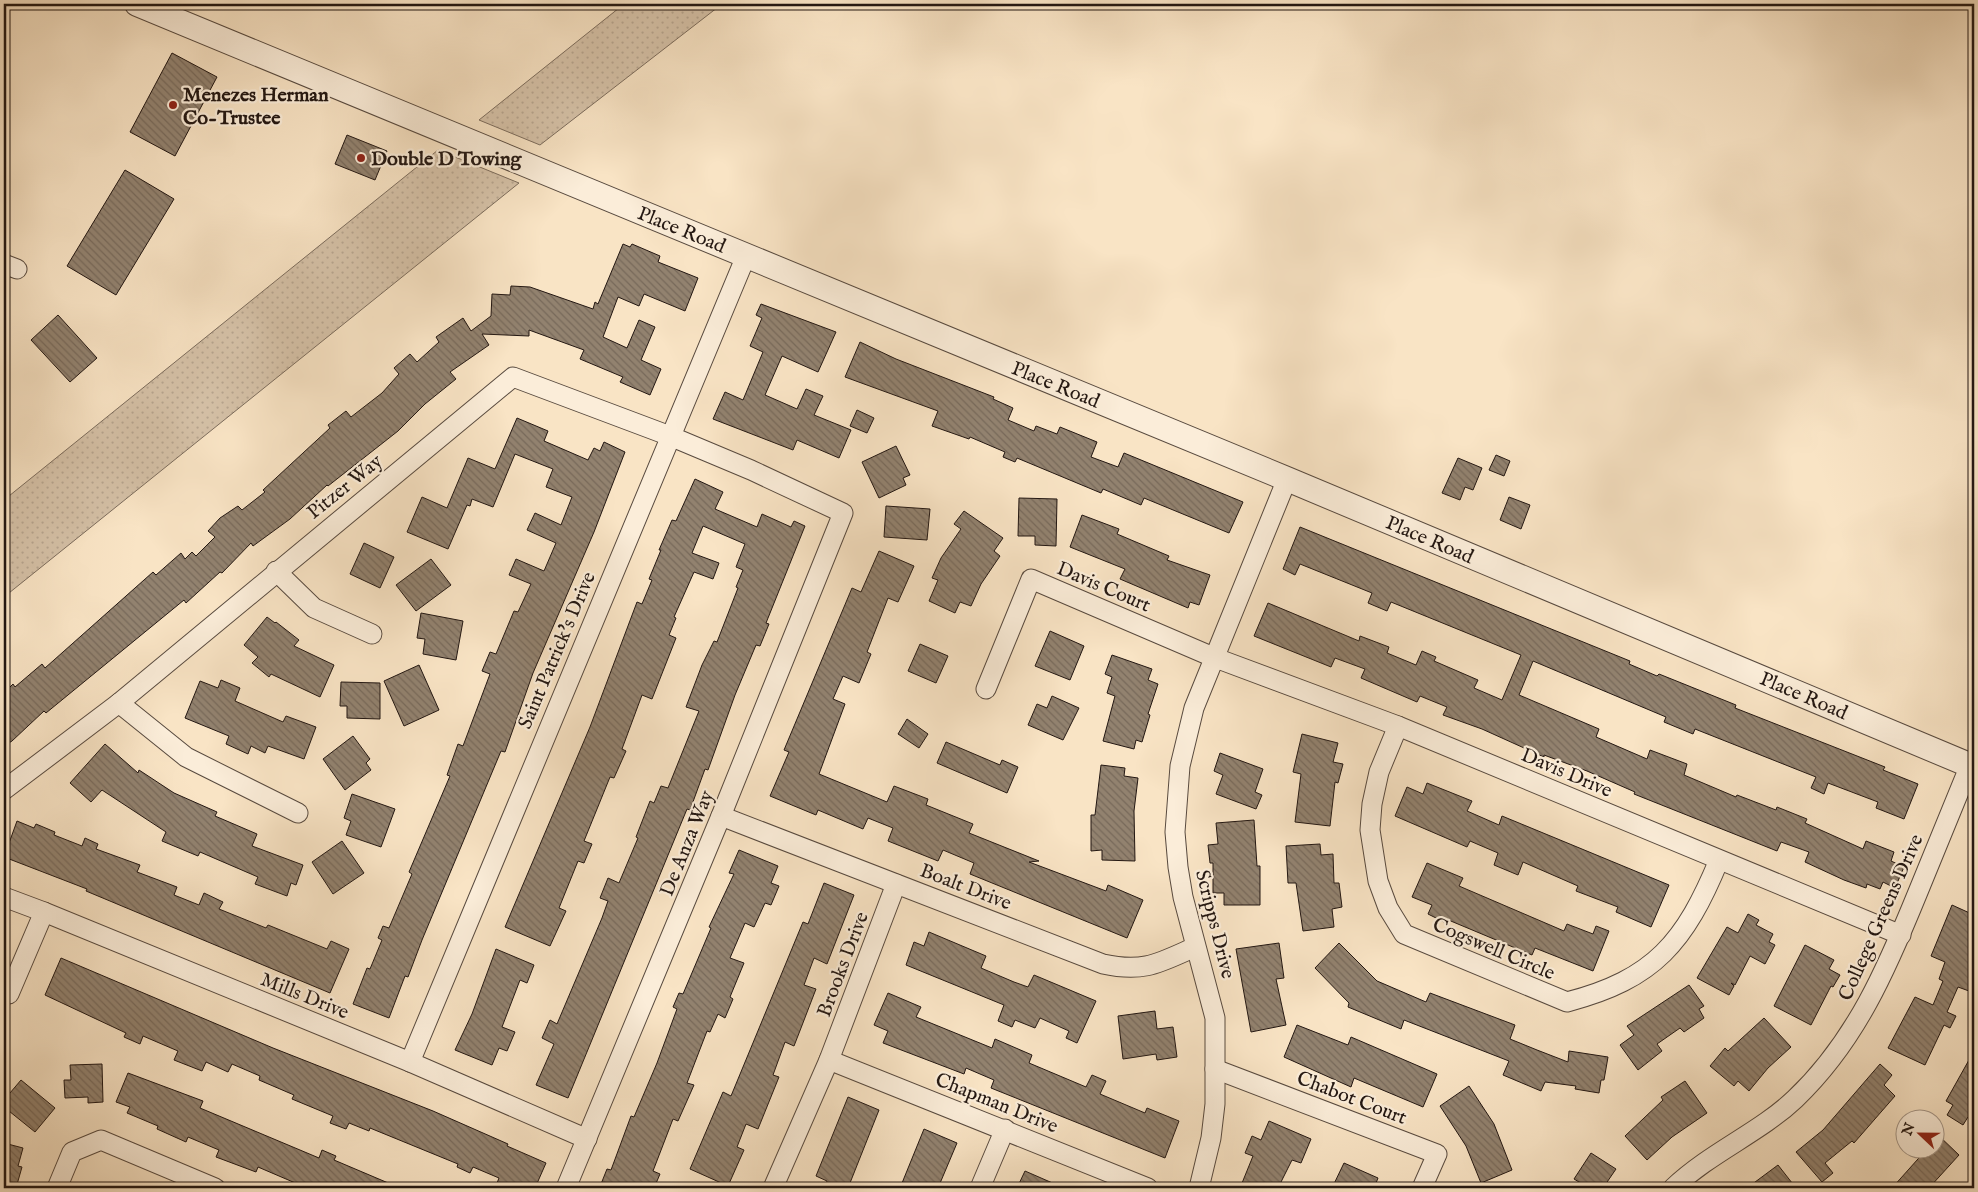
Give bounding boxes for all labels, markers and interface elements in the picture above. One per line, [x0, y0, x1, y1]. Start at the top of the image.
place label: Menezes Herman Co-Trustee [183, 83, 329, 131]
marker: Menezes Herman Co-Trustee [167, 99, 179, 111]
place label: Double D Towing [371, 147, 523, 172]
marker: Double D Towing [355, 152, 367, 164]
street label: Place Road [634, 201, 730, 260]
street label: Place Road [1008, 356, 1104, 415]
street label: Pitzer Way [302, 449, 388, 525]
street label: Place Road [1382, 511, 1477, 570]
street label: Davis Court [1053, 556, 1154, 618]
street label: Saint Patrick's Drive [513, 568, 602, 733]
street label: Place Road [1756, 667, 1851, 726]
street label: Davis Drive [1517, 743, 1616, 804]
street label: De Anza Way [655, 787, 720, 900]
street label: College Greens Drive [1833, 830, 1929, 1005]
street label: Boalt Drive [916, 859, 1015, 916]
street label: Scripps Drive [1189, 867, 1240, 981]
street label: Brooks Drive [812, 908, 875, 1021]
street label: Cogswell Circle [1428, 912, 1558, 986]
street label: Mills Drive [257, 967, 352, 1025]
street label: Chabot Court [1293, 1066, 1410, 1131]
street label: Chapman Drive [931, 1067, 1061, 1139]
north arrow [1896, 1110, 1946, 1160]
text: N [1898, 1121, 1919, 1139]

